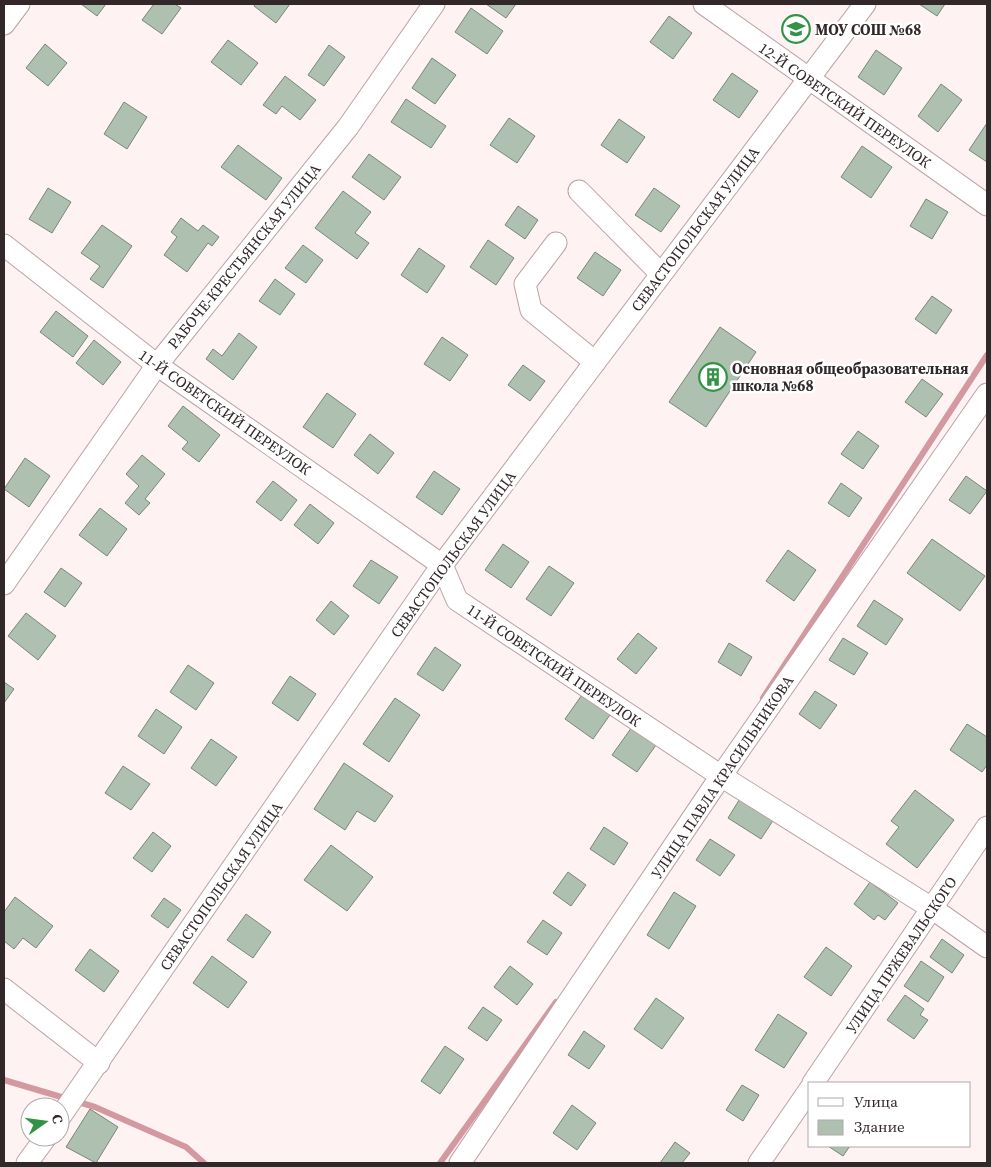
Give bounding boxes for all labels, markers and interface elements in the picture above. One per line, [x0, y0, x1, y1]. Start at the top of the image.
school or university icon: МОУ СОШ №68 [781, 14, 811, 44]
place label: МОУ СОШ №68 [815, 19, 921, 40]
street label: 12-Й СОВЕТСКИЙ ПЕРЕУЛОК [755, 37, 935, 173]
street label: СЕВАСТОПОЛЬСКАЯ УЛИЦА [626, 142, 764, 316]
street label: РАБОЧЕ-КРЕСТЬЯНСКАЯ УЛИЦА [163, 159, 325, 353]
street label: 11-Й СОВЕТСКИЙ ПЕРЕУЛОК [135, 344, 315, 480]
place label: Основная общеобразовательная школа №68 [732, 358, 969, 396]
building icon: Основная общеобразовательная школа №68 [698, 362, 728, 392]
street label: СЕВАСТОПОЛЬСКАЯ УЛИЦА [385, 466, 521, 642]
street label: 11-Й СОВЕТСКИЙ ПЕРЕУЛОК [463, 599, 645, 731]
street label: УЛИЦА ПАВЛА КРАСИЛЬНИКОВА [646, 671, 798, 883]
street label: СЕВАСТОПОЛЬСКАЯ УЛИЦА [155, 797, 287, 975]
street label: УЛИЦА ПРЖЕВАЛЬСКОГО [840, 872, 962, 1038]
legend [808, 1082, 971, 1147]
text: Улица [854, 1091, 898, 1112]
north arrow [20, 1097, 70, 1147]
text: С [47, 1112, 68, 1126]
text: Здание [854, 1116, 905, 1137]

